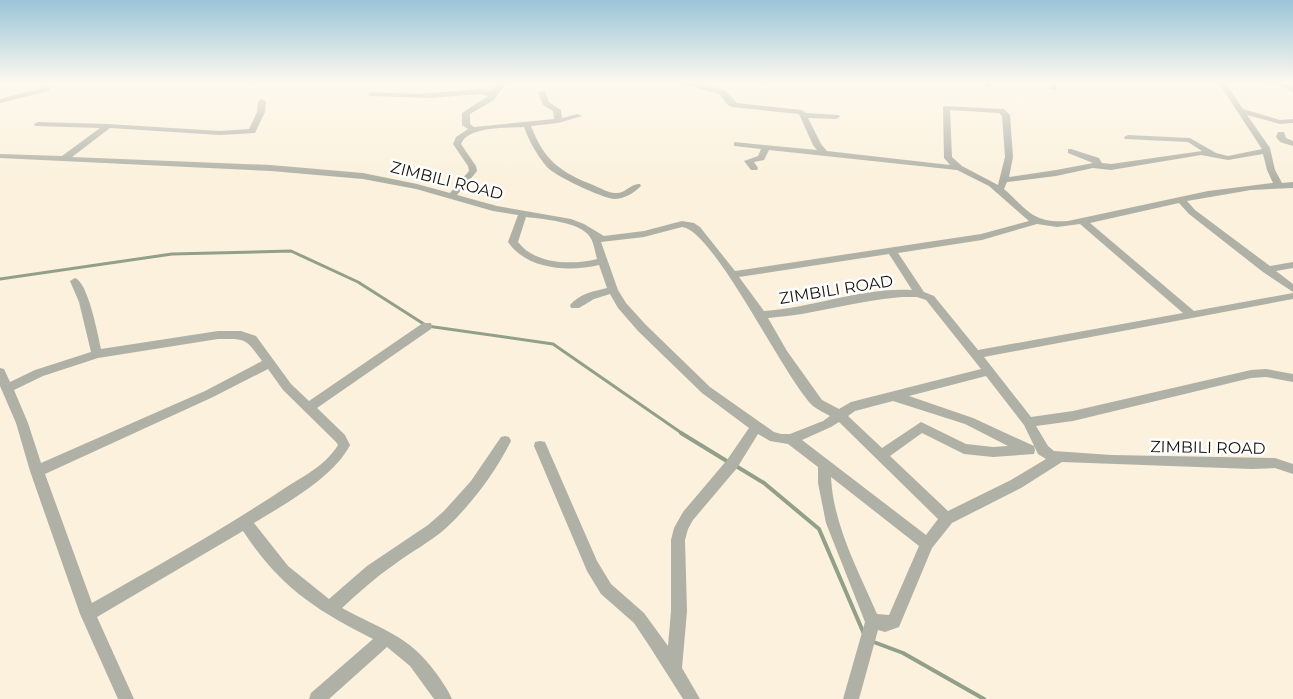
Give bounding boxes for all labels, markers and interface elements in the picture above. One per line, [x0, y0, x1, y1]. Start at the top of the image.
street label: ZIMBILI ROAD [389, 157, 505, 204]
street label: ZIMBILI ROAD [778, 271, 895, 308]
street label: ZIMBILI ROAD [1150, 437, 1266, 458]

